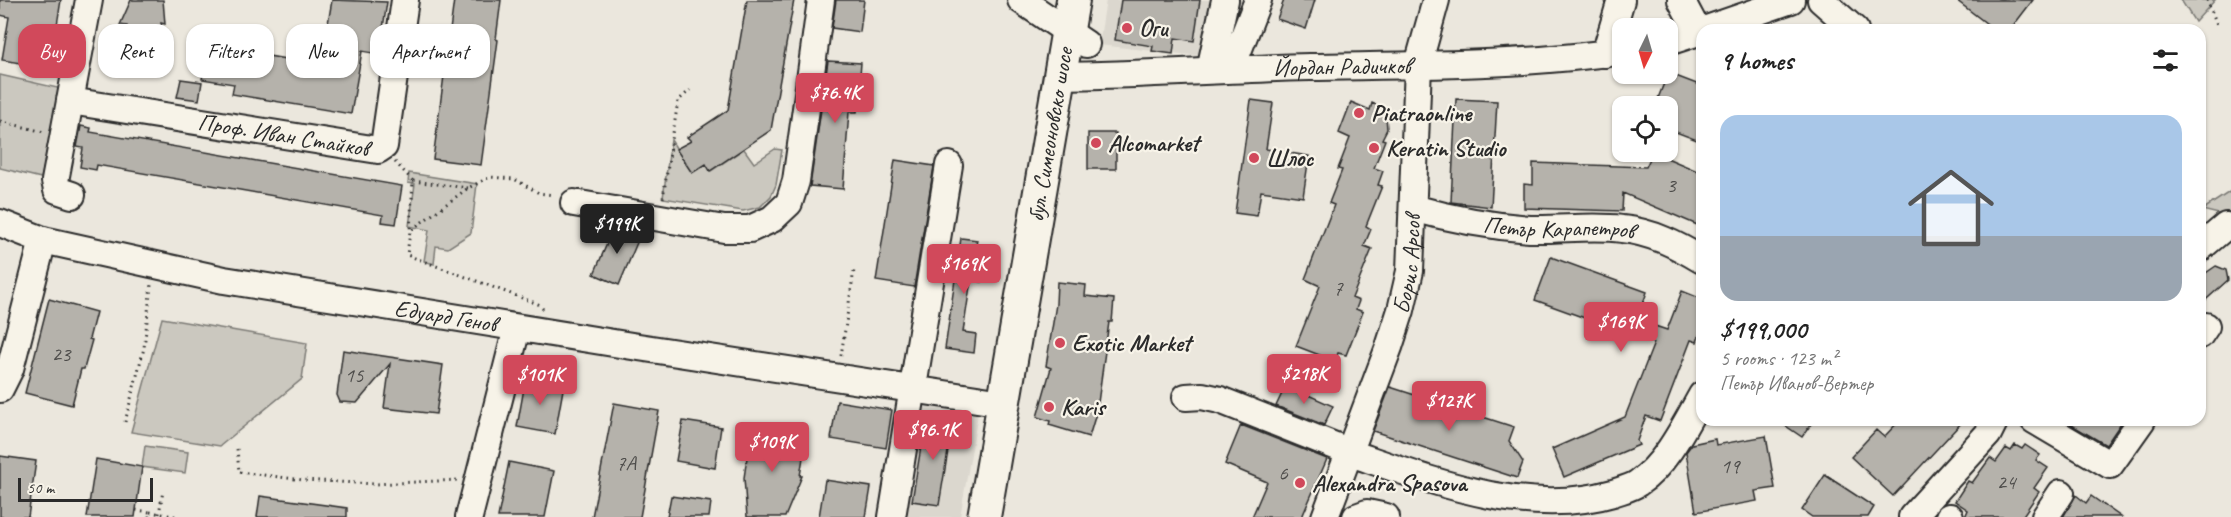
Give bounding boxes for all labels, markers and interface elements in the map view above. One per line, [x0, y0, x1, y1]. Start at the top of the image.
place label: Оги [1139, 13, 1169, 43]
north arrow [1612, 18, 1678, 84]
map controls [1612, 18, 1678, 162]
marker: Оги [1120, 21, 1134, 35]
chip: Buy [18, 24, 86, 78]
chip: Rent [98, 24, 174, 78]
chip: Filters [186, 24, 274, 78]
chip: New [286, 24, 358, 78]
chip: Apartment [370, 24, 490, 78]
street label: бул. Симеоновско шосе [1020, 43, 1080, 224]
text: 9 homes [1720, 44, 1793, 77]
icon: filters [2149, 44, 2182, 77]
street label: Йордан Радичков [1273, 50, 1417, 83]
pin: $76.4K [786, 73, 884, 124]
text: $76.4K [810, 80, 860, 105]
button: locate [1612, 96, 1678, 162]
place label: Piatraonline [1371, 98, 1473, 128]
marker: Piatraonline [1352, 106, 1366, 120]
street label: Проф. Иван Стайков [196, 107, 375, 164]
place label: Alcomarket [1108, 128, 1203, 158]
place label: Keratin Studio [1386, 133, 1508, 163]
marker: Alcomarket [1089, 136, 1103, 150]
marker: Keratin Studio [1367, 141, 1381, 155]
place label: Шлос [1266, 143, 1315, 173]
marker: Шлос [1247, 151, 1261, 165]
icon: home [1897, 154, 2005, 262]
house number: 3 [1666, 172, 1677, 198]
pin: $199K [575, 204, 659, 255]
street label: Петър Карапетров [1482, 209, 1641, 246]
street label: Борис Арсов [1386, 210, 1427, 317]
text: $199K [594, 211, 640, 236]
pin: $169K [922, 244, 1006, 295]
text: $169K [941, 251, 987, 276]
house number: 7 [1333, 275, 1344, 301]
street label: Едуард Генов [392, 293, 503, 340]
pin: $169K [1579, 302, 1663, 353]
text: $169K [1598, 309, 1644, 334]
text: $199,000 [1720, 313, 1806, 346]
place label: Exotic Market [1072, 328, 1195, 358]
marker: Exotic Market [1053, 336, 1067, 350]
house number: 23 [52, 341, 72, 367]
text: 5 rooms · 123 m² [1720, 346, 1837, 371]
pin: $218K [1262, 354, 1346, 405]
pin: $101K [498, 355, 582, 406]
text: $218K [1281, 361, 1327, 386]
house number: 15 [345, 362, 365, 388]
text: $101K [517, 362, 563, 387]
text: Петър Иванов-Вертер [1720, 371, 1873, 396]
pin: $127K [1407, 381, 1491, 432]
text: $127K [1426, 388, 1472, 413]
place label: Karis [1061, 392, 1107, 422]
marker: Karis [1042, 400, 1056, 414]
pin: $96.1K [884, 410, 982, 461]
text: $96.1K [908, 417, 958, 442]
pin: $109K [730, 422, 814, 473]
text: $109K [749, 429, 795, 454]
house number: 7А [616, 450, 637, 476]
house number: 19 [1721, 453, 1741, 479]
house number: 6 [1278, 460, 1288, 486]
place label: Alexandra Spasova [1312, 468, 1468, 498]
house number: 24 [1997, 469, 2018, 495]
scale bar [18, 475, 153, 502]
marker: Alexandra Spasova [1293, 476, 1307, 490]
text: 50 m [27, 478, 54, 498]

